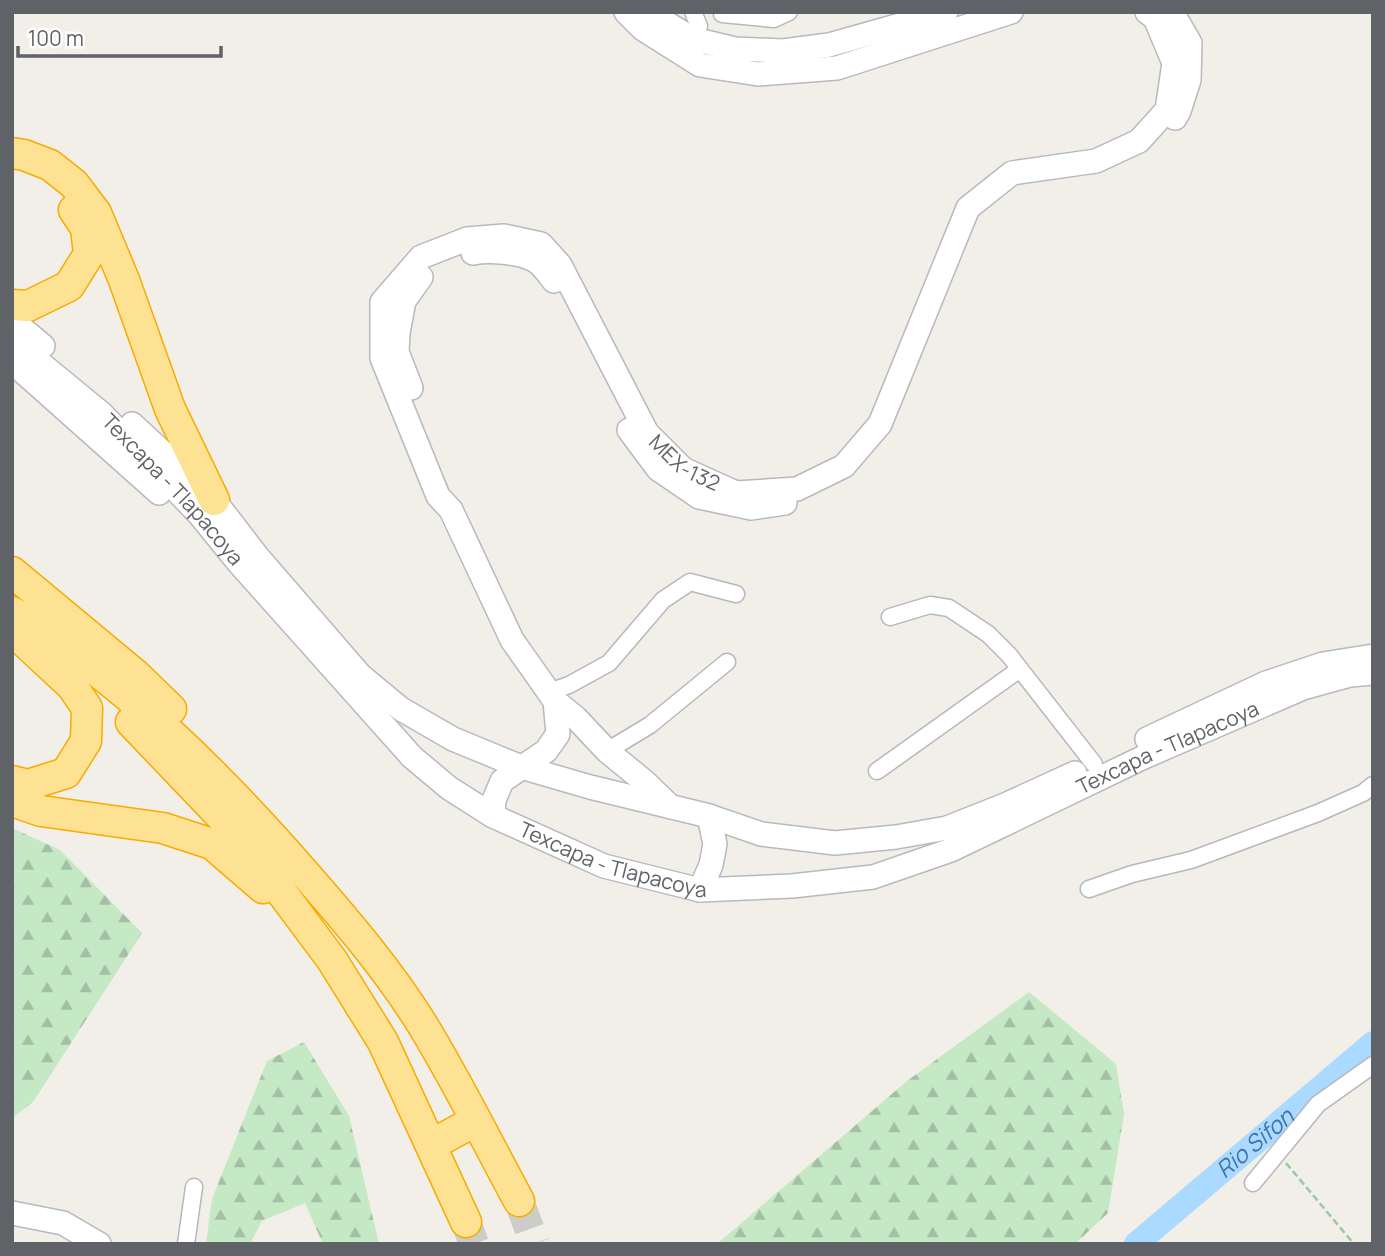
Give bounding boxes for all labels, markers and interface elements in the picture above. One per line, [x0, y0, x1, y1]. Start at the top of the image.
scale bar [18, 14, 220, 58]
text: 100 m [28, 24, 84, 52]
street label: Texcapa - Tlapacoya [96, 407, 250, 571]
street label: MEX-132 [643, 428, 725, 497]
street label: Texcapa - Tlapacoya [1072, 694, 1263, 800]
street label: Texcapa - Tlapacoya [515, 815, 707, 903]
water label: Rio Sifon [1209, 1099, 1301, 1185]

